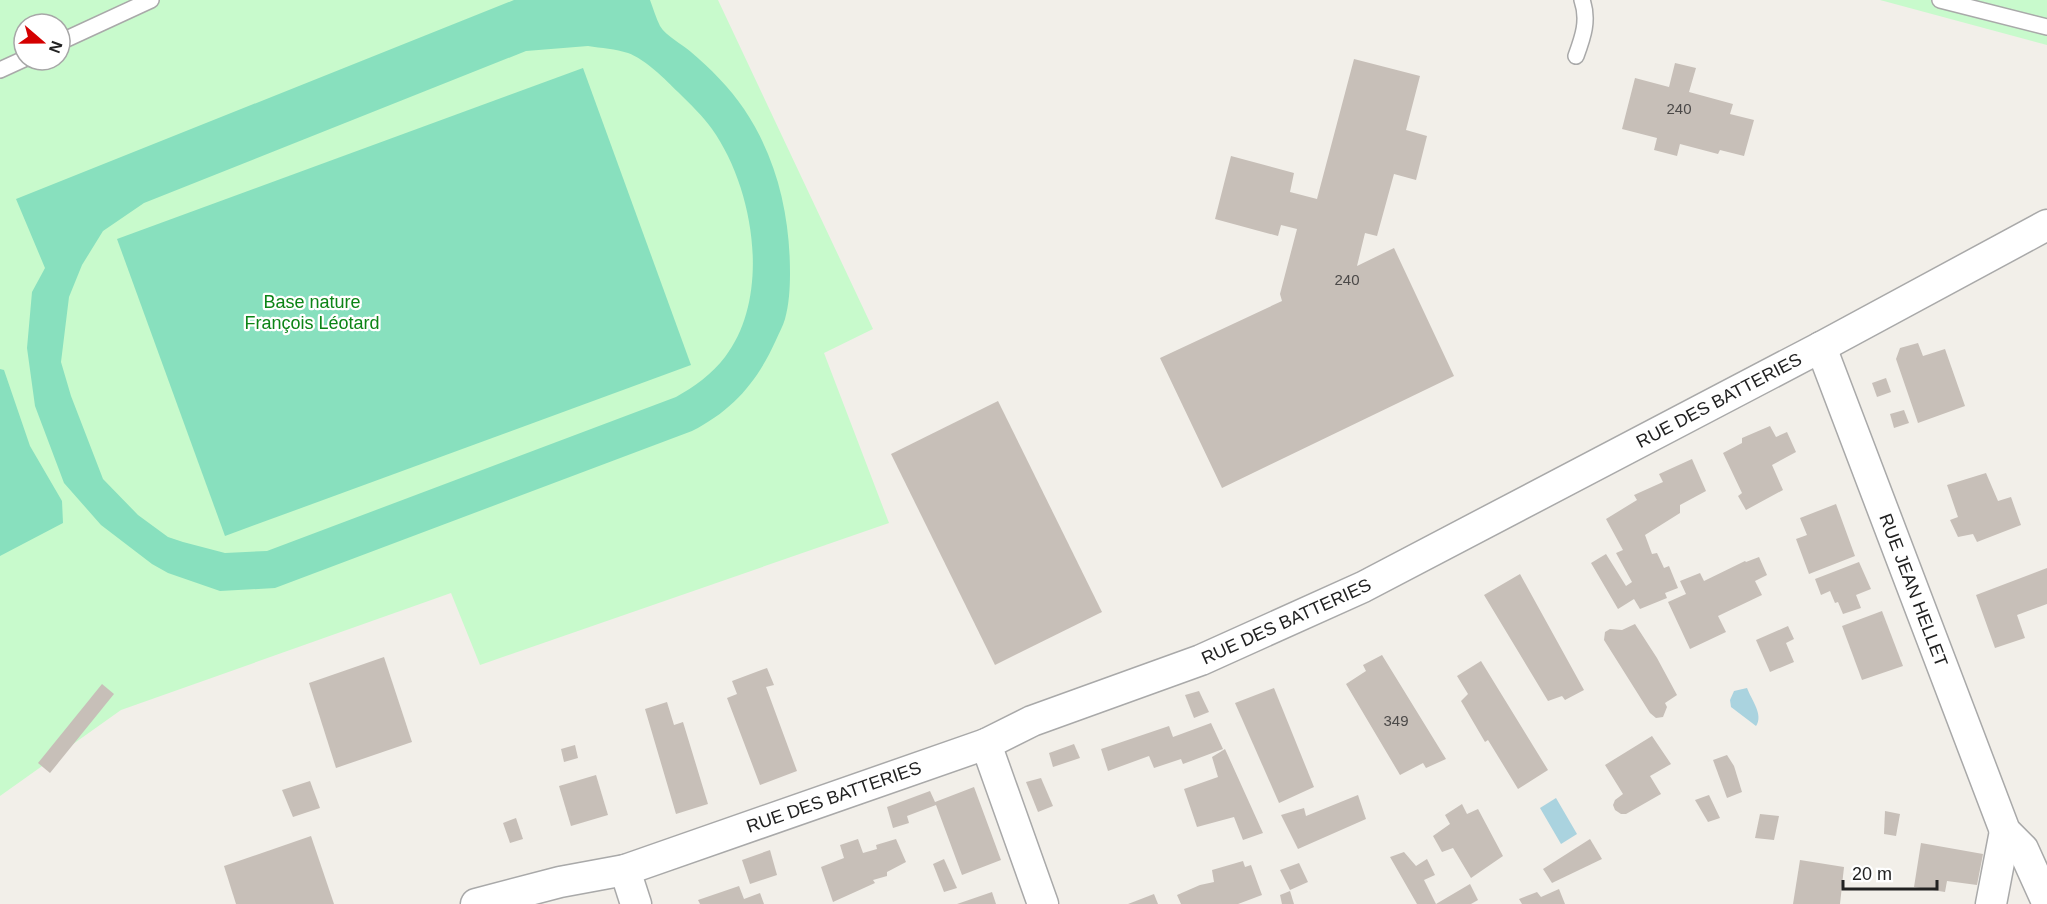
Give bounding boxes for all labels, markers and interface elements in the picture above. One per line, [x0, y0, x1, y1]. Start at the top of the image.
north arrow [12, 12, 72, 72]
text: N [46, 39, 66, 55]
house number: 240 [1666, 100, 1692, 117]
house number: 240 [1334, 271, 1360, 288]
park label: Base nature François Léotard [244, 292, 380, 333]
street label: RUE DES BATTERIES [1633, 349, 1805, 452]
street label: RUE JEAN HELLET [1875, 511, 1952, 669]
street label: RUE DES BATTERIES [1198, 575, 1375, 668]
house number: 349 [1383, 712, 1409, 729]
street label: RUE DES BATTERIES [744, 757, 924, 837]
scale bar [1843, 853, 1938, 891]
text: 20 m [1852, 864, 1892, 884]

